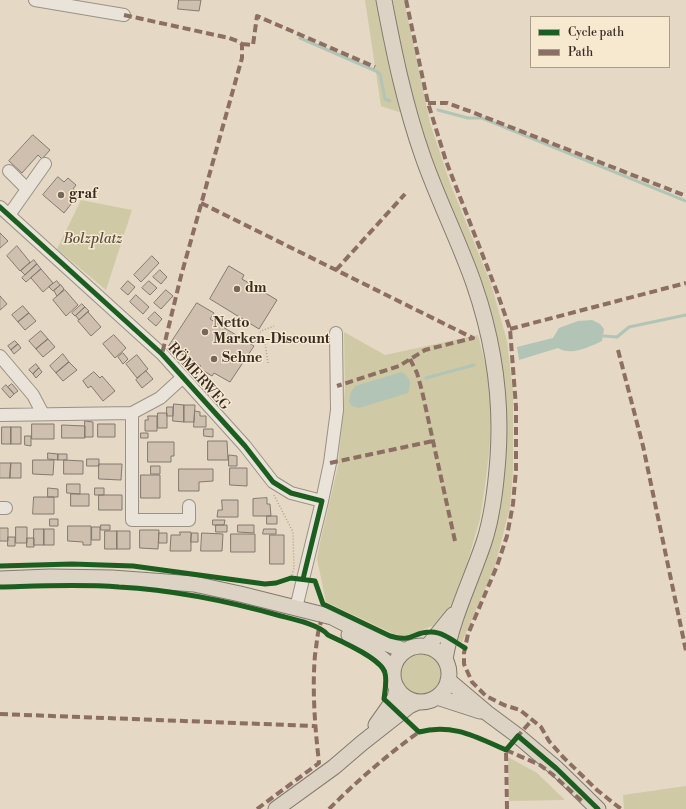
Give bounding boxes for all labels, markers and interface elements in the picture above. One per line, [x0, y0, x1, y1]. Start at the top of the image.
legend [530, 16, 670, 68]
text: Cycle path [568, 25, 624, 40]
text: Path [568, 45, 593, 60]
place label: graf [69, 187, 97, 203]
marker: graf [56, 190, 66, 200]
park label: Bolzplatz [63, 232, 123, 248]
place label: dm [245, 281, 267, 297]
marker: dm [232, 284, 242, 294]
place label: Netto Marken-Discount [213, 316, 330, 348]
marker: Netto Marken-Discount [200, 327, 210, 337]
street label: RÖMERWEG [163, 340, 233, 414]
place label: Sehne [222, 351, 262, 367]
marker: Sehne [209, 354, 219, 364]

